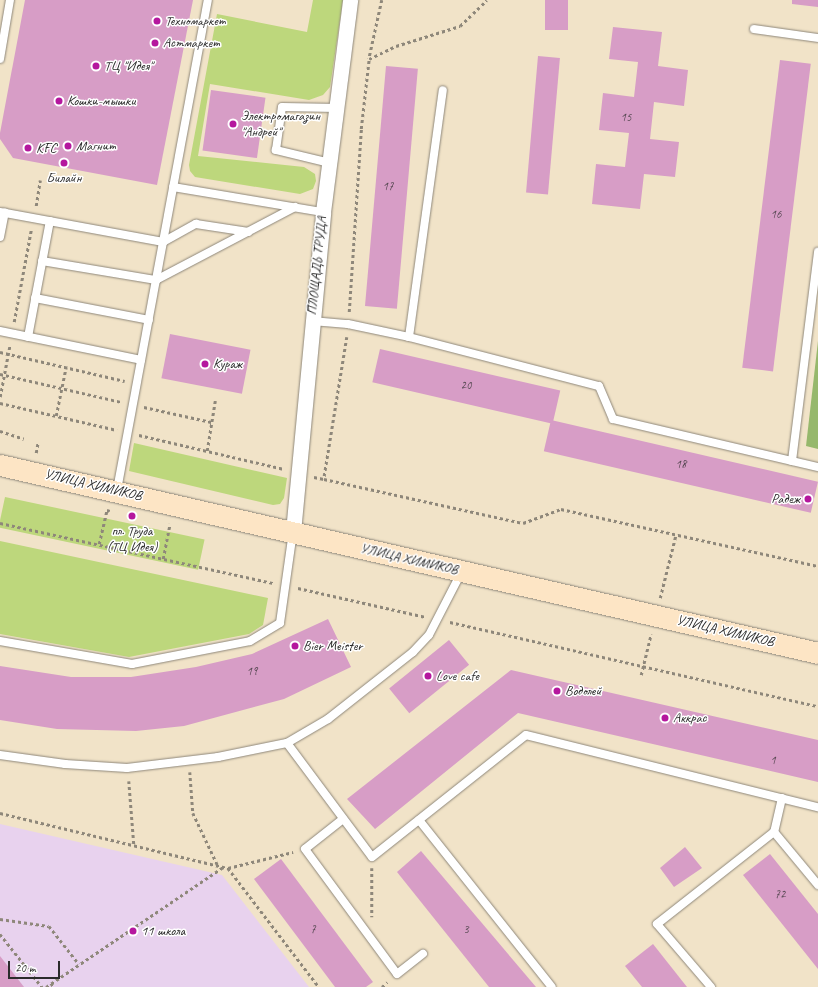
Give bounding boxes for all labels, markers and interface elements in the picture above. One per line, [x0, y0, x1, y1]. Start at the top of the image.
place label: Техномаркет [165, 13, 226, 29]
marker: Техномаркет [152, 16, 162, 26]
place label: Астмаркет [163, 35, 220, 51]
marker: Астмаркет [150, 38, 160, 48]
place label: ТЦ "Идея" [104, 58, 152, 74]
marker: ТЦ "Идея" [91, 61, 101, 71]
place label: Кошки-мышки [67, 93, 135, 109]
marker: Кошки-мышки [54, 96, 64, 106]
place label: Электромагазин "Андрей" [241, 108, 320, 140]
house number: 15 [621, 111, 631, 125]
marker: Электромагазин "Андрей" [228, 119, 238, 129]
place label: Магнит [76, 138, 116, 154]
place label: KFC [36, 140, 56, 156]
marker: Магнит [63, 141, 73, 151]
marker: KFC [23, 143, 33, 153]
marker: Билайн [59, 158, 69, 168]
place label: Билайн [47, 170, 81, 186]
house number: 17 [383, 180, 393, 194]
house number: 16 [771, 208, 781, 222]
street label: ПЛОЩАДЬ ТРУДА [303, 216, 331, 316]
place label: Кураж [213, 356, 242, 372]
marker: Кураж [200, 359, 210, 369]
house number: 20 [461, 379, 471, 393]
house number: 18 [676, 458, 686, 472]
street label: УЛИЦА ХИМИКОВ [43, 466, 143, 504]
place label: Радеж [771, 491, 800, 507]
marker: Радеж [803, 494, 813, 504]
marker: пл. Труда (ТЦ Идея) [127, 511, 137, 521]
place label: пл. Труда (ТЦ Идея) [107, 523, 157, 556]
street label: УЛИЦА ХИМИКОВ [359, 540, 459, 578]
street label: УЛИЦА ХИМИКОВ [675, 612, 775, 650]
place label: Bier Meister [303, 638, 362, 654]
marker: Bier Meister [290, 641, 300, 651]
house number: 19 [247, 665, 257, 679]
place label: Love cafe [436, 668, 479, 684]
marker: Love cafe [423, 671, 433, 681]
place label: Водолей [565, 683, 601, 699]
marker: Водолей [552, 686, 562, 696]
place label: Аккрас [673, 710, 707, 726]
marker: Аккрас [660, 713, 670, 723]
house number: 1 [770, 754, 776, 768]
house number: 72 [775, 888, 785, 902]
place label: 11 школа [141, 923, 185, 939]
house number: 7 [310, 923, 316, 937]
house number: 3 [463, 923, 469, 937]
marker: 11 школа [128, 926, 138, 936]
scale bar [10, 953, 62, 979]
text: 20 m [15, 960, 35, 976]

